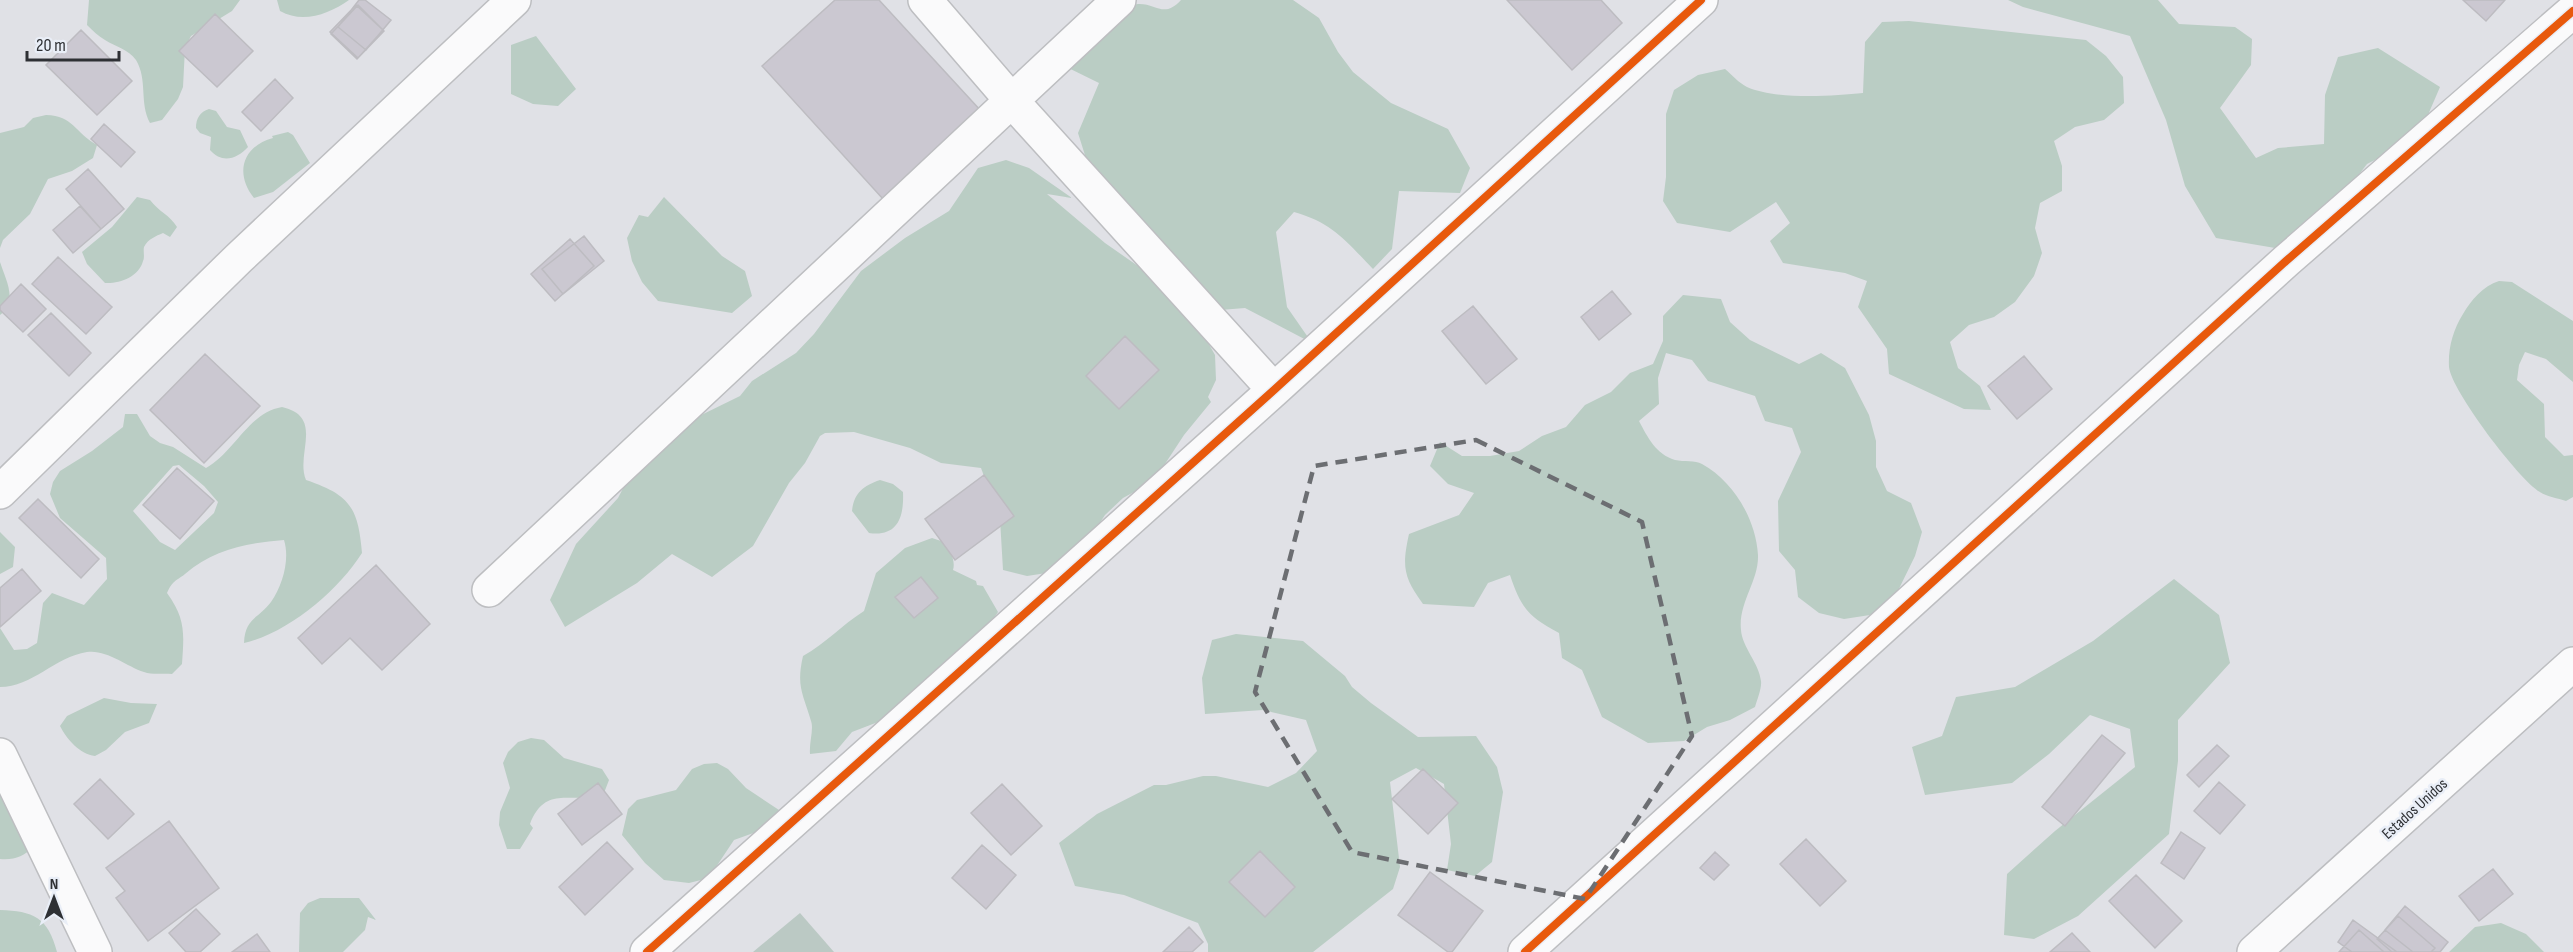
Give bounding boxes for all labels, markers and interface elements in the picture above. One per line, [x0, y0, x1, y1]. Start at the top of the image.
scale bar [27, 24, 118, 62]
text: 20 m [36, 35, 66, 56]
street label: Estados Unidos [2378, 775, 2452, 844]
north arrow [24, 868, 84, 928]
text: N [50, 875, 58, 894]

